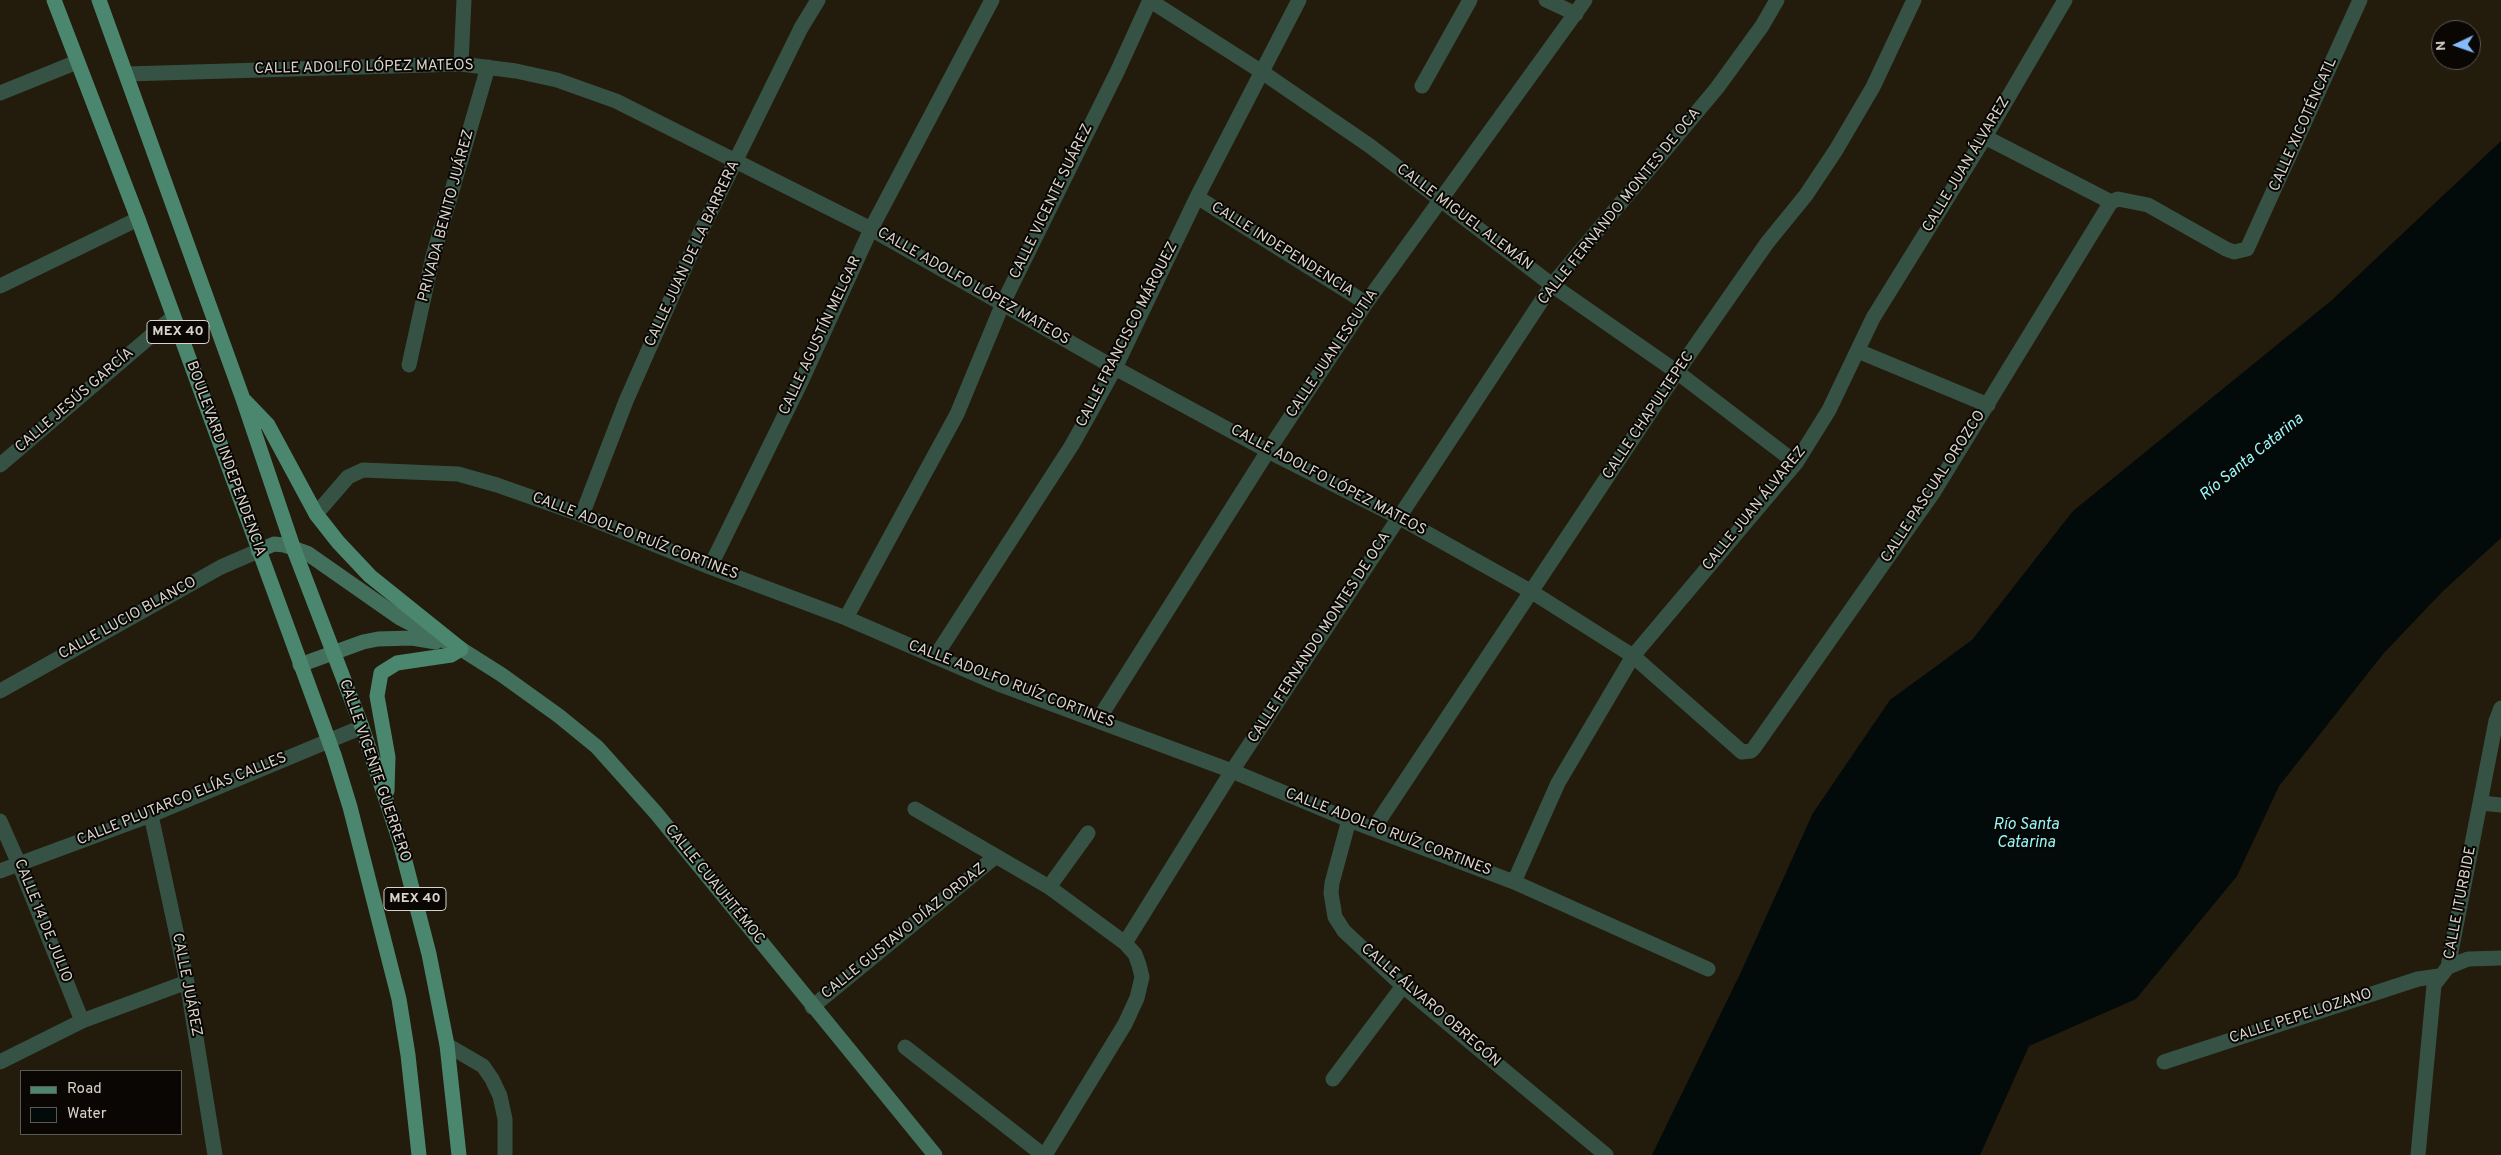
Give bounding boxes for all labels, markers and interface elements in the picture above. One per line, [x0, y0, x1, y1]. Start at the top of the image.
north arrow [2431, 20, 2481, 70]
text: N [2433, 40, 2450, 51]
street label: CALLE XICOTÉNCATL [2266, 55, 2342, 195]
street label: CALLE ADOLFO LÓPEZ MATEOS [254, 57, 474, 79]
street label: CALLE JUAN ÁLVAREZ [1920, 94, 2014, 236]
street label: CALLE FERNANDO MONTES DE OCA [1535, 105, 1705, 309]
street label: CALLE VICENTE SUÁREZ [1007, 122, 1097, 282]
street label: PRIVADA BENITO JUÁREZ [415, 128, 479, 304]
street label: CALLE JUAN DE LA BARRERA [642, 158, 744, 350]
street label: CALLE MIGUEL ALEMÁN [1392, 161, 1536, 275]
street label: CALLE INDEPENDENCIA [1207, 199, 1357, 301]
street label: CALLE ADOLFO LÓPEZ MATEOS [874, 224, 1072, 350]
street label: CALLE FRANCISCO MÁRQUEZ [1073, 239, 1183, 431]
street label: CALLE AGUSTÍN MELGAR [776, 254, 866, 418]
street label: CALLE JUAN ESCUTIA [1283, 286, 1383, 422]
road number: MEX 40 [147, 321, 209, 344]
street label: CALLE JESÚS GARCÍA [12, 345, 138, 457]
street label: CALLE CHAPULTEPEC [1600, 349, 1698, 483]
street label: BOULEVARD INDEPENDENCIA [181, 359, 269, 559]
street label: CALLE PASCUAL OROZCO [1878, 408, 1990, 566]
water label: Río Santa Catarina [2196, 410, 2308, 506]
street label: CALLE ADOLFO LÓPEZ MATEOS [1227, 422, 1429, 540]
street label: CALLE JUAN ÁLVAREZ [1699, 443, 1811, 575]
street label: CALLE ADOLFO RUÍZ CORTINES [529, 489, 741, 585]
street label: CALLE FERNANDO MONTES DE OCA [1245, 529, 1395, 747]
street label: CALLE LUCIO BLANCO [56, 574, 200, 664]
street label: CALLE ADOLFO RUÍZ CORTINES [905, 637, 1117, 733]
street label: CALLE VICENTE GUERRERO [334, 677, 414, 865]
street label: CALLE PLUTARCO ELÍAS CALLES [74, 750, 290, 850]
street label: CALLE ADOLFO RUÍZ CORTINES [1282, 785, 1494, 881]
water label: Río Santa Catarina [1993, 816, 2059, 854]
street label: CALLE CUAUHTÉMOC [660, 822, 768, 948]
street label: CALLE ITURBIDE [2441, 845, 2481, 961]
street label: CALLE 14 DE JULIO [9, 857, 75, 985]
street label: CALLE GUSTAVO DÍAZ ORDAZ [818, 860, 990, 1004]
road number: MEX 40 [384, 888, 446, 911]
street label: CALLE JUÁREZ [167, 932, 205, 1038]
street label: CALLE ÁLVARO OBREGÓN [1356, 940, 1504, 1072]
street label: CALLE PEPE LOZANO [2227, 985, 2375, 1049]
legend [20, 1070, 182, 1135]
text: Road [67, 1080, 102, 1099]
text: Water [67, 1105, 106, 1124]

